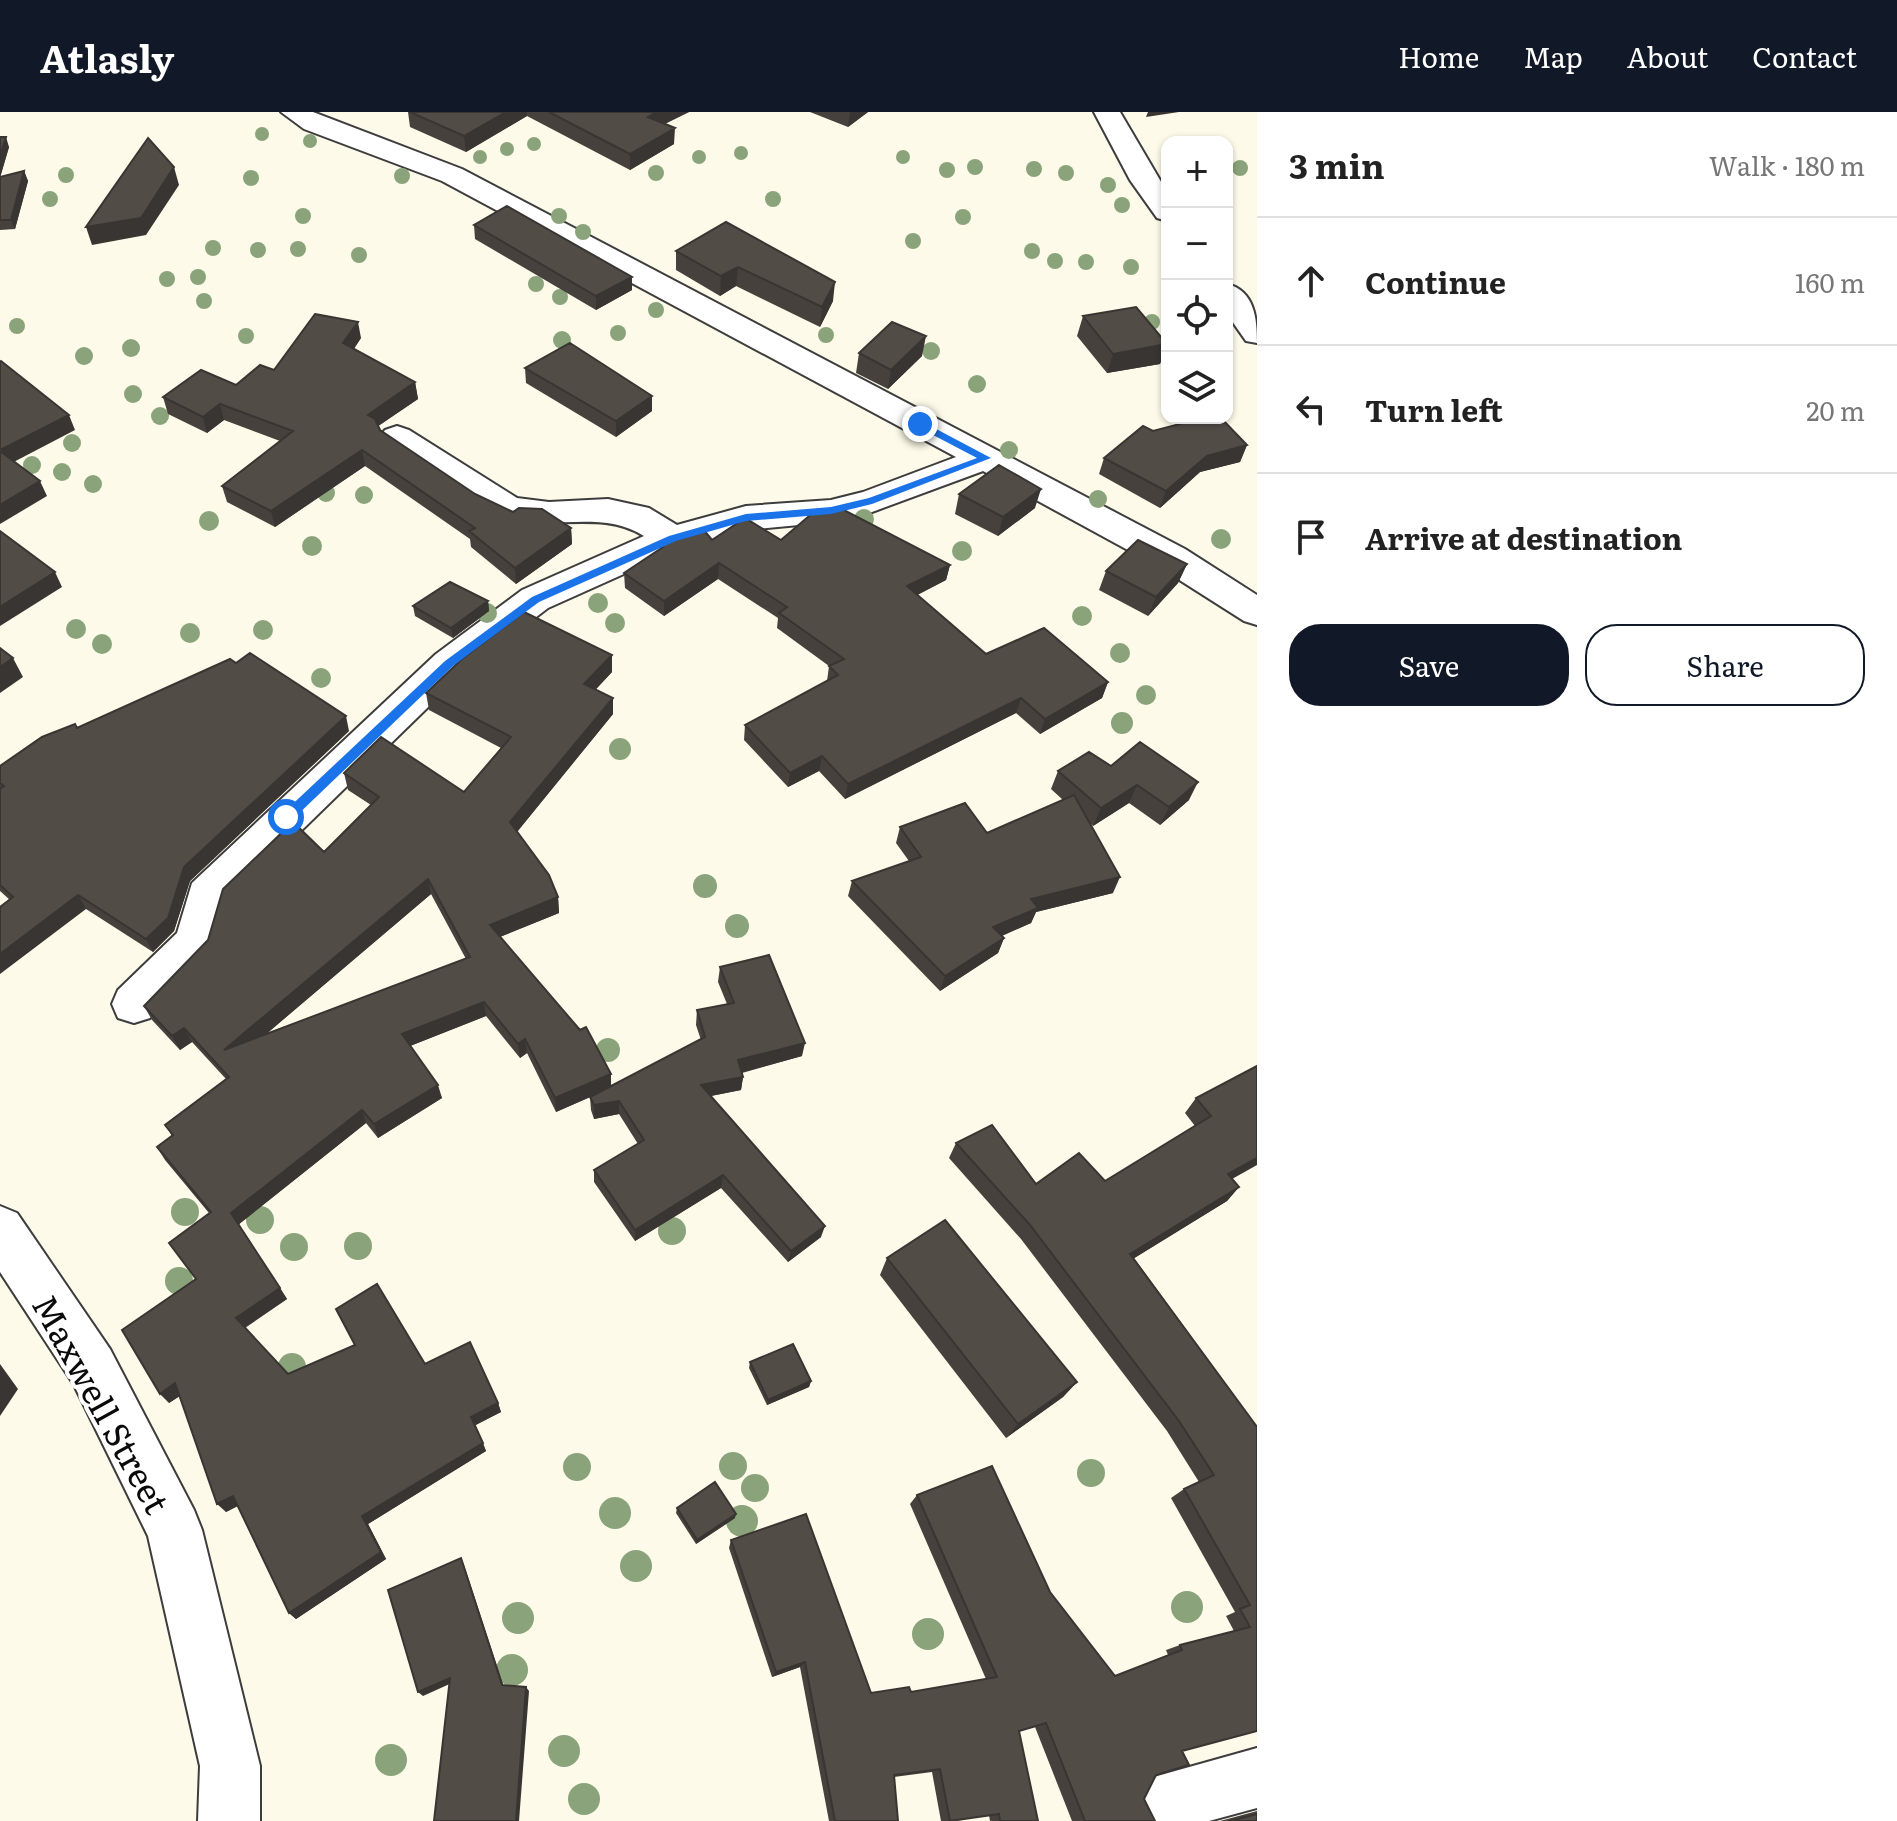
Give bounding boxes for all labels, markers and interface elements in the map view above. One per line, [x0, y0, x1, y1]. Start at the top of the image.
text: Atlasly [40, 28, 174, 85]
text: Home [1398, 35, 1479, 77]
text: Map [1523, 35, 1583, 77]
text: About [1627, 35, 1708, 77]
text: Contact [1752, 35, 1857, 77]
map controls [1161, 136, 1233, 424]
button: + [1161, 136, 1233, 208]
text: 3 min [1289, 139, 1385, 189]
text: Walk · 180 m [1709, 145, 1865, 184]
button: − [1161, 208, 1233, 280]
icon: ahead [1289, 259, 1333, 303]
text: Continue [1365, 259, 1506, 303]
text: 160 m [1795, 262, 1865, 301]
button: locate [1161, 280, 1233, 352]
button: layers [1161, 352, 1233, 424]
icon: left [1289, 387, 1333, 431]
text: Turn left [1365, 387, 1503, 431]
text: 20 m [1806, 390, 1865, 429]
route end [902, 406, 938, 442]
icon: arrive [1289, 515, 1333, 559]
text: Arrive at destination [1365, 515, 1682, 559]
button: Save [1289, 624, 1569, 706]
button: Share [1585, 624, 1865, 706]
route start [268, 799, 304, 835]
street label: Maxwell Street [22, 1284, 184, 1522]

